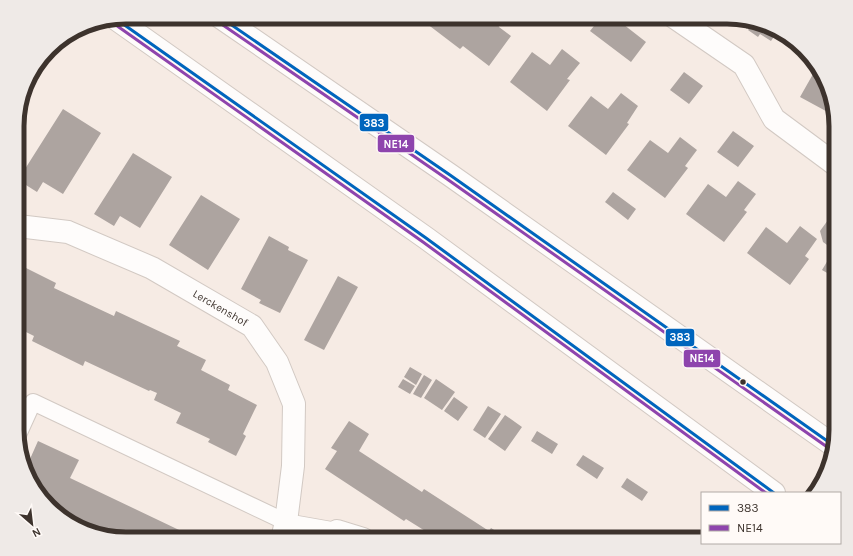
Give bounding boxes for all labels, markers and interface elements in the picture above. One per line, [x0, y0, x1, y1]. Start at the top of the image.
line badge: 383 [359, 113, 389, 132]
text: 383 [364, 117, 385, 130]
line badge: NE14 [377, 134, 415, 153]
text: NE14 [384, 138, 409, 151]
street label: Lerckenshof [191, 287, 250, 329]
line badge: 383 [665, 328, 695, 347]
text: 383 [670, 331, 691, 344]
line badge: NE14 [683, 349, 721, 368]
text: NE14 [690, 352, 715, 365]
unlabelled marker [738, 377, 748, 387]
legend [701, 492, 841, 544]
text: 383 [737, 501, 759, 515]
north arrow [12, 504, 52, 544]
text: NE14 [737, 521, 763, 535]
text: N [30, 525, 43, 540]

